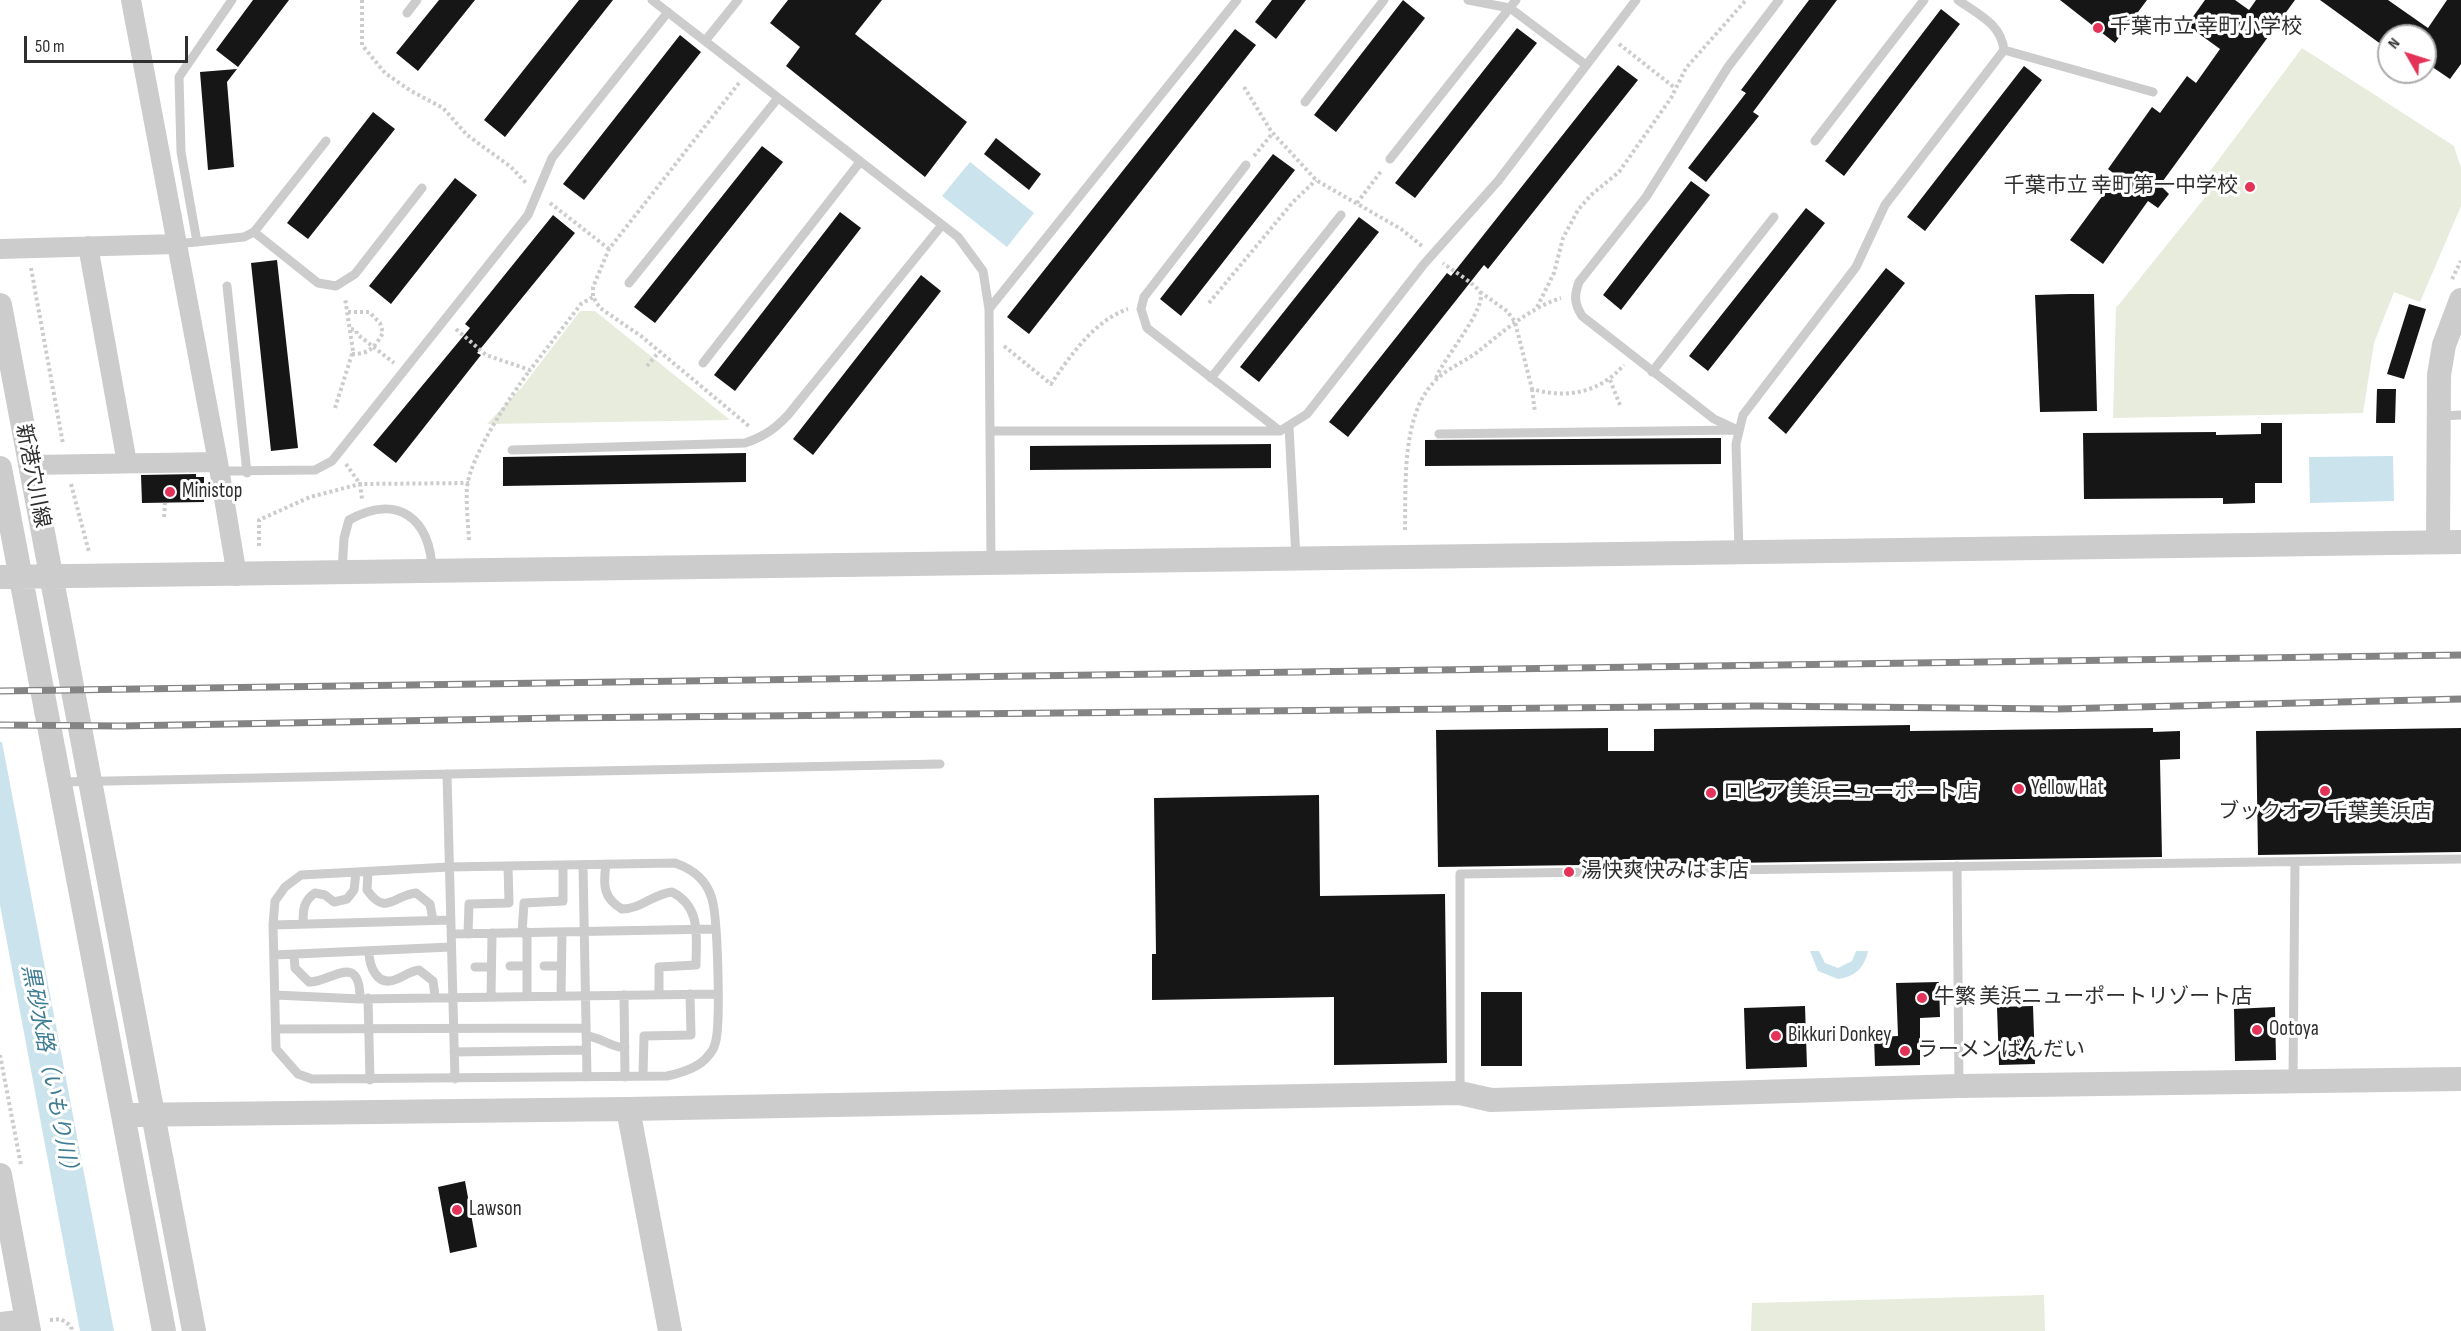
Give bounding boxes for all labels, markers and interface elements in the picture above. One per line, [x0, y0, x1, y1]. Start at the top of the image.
place label: 千葉市立 幸町小学校 [2110, 15, 2302, 41]
marker: 千葉市立 幸町小学校 [2091, 21, 2105, 35]
scale bar [27, 24, 190, 62]
north arrow [2377, 24, 2437, 84]
text: N [2384, 34, 2404, 53]
text: 50 m [35, 36, 65, 57]
place label: 千葉市立 幸町第一中学校 [2004, 174, 2238, 200]
marker: 千葉市立 幸町第一中学校 [2243, 180, 2257, 194]
street label: 新港穴川線 [10, 422, 54, 530]
place label: Ministop [182, 479, 242, 505]
marker: Ministop [163, 485, 177, 499]
place label: Yellow Hat [2031, 776, 2104, 802]
place label: ロピア 美浜ニューポート店 [1723, 780, 1978, 806]
marker: Yellow Hat [2012, 782, 2026, 796]
marker: ブックオフ 千葉美浜店 [2318, 784, 2332, 798]
marker: ロピア 美浜ニューポート店 [1704, 786, 1718, 800]
place label: ブックオフ 千葉美浜店 [2218, 800, 2432, 826]
place label: 湯快爽快みはま店 [1581, 859, 1749, 885]
marker: 湯快爽快みはま店 [1562, 865, 1576, 879]
water label: 黒砂水路（いもり川） [15, 963, 83, 1183]
place label: 牛繁 美浜ニューポートリゾート店 [1934, 985, 2252, 1011]
marker: 牛繁 美浜ニューポートリゾート店 [1915, 991, 1929, 1005]
place label: Ootoya [2269, 1017, 2319, 1043]
place label: Bikkuri Donkey [1788, 1023, 1891, 1049]
marker: Ootoya [2250, 1023, 2264, 1037]
marker: Bikkuri Donkey [1769, 1029, 1783, 1043]
place label: ラーメンばんだい [1917, 1038, 2085, 1064]
marker: ラーメンばんだい [1898, 1044, 1912, 1058]
place label: Lawson [469, 1197, 522, 1223]
marker: Lawson [450, 1203, 464, 1217]

